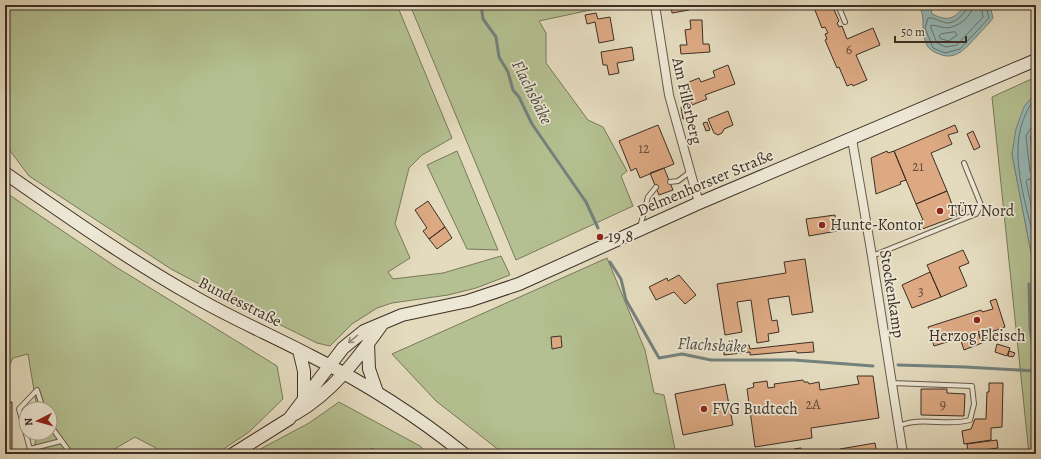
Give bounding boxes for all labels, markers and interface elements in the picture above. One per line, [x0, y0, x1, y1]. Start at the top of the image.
scale bar [895, 18, 966, 44]
text: 50 m [901, 24, 925, 40]
house number: 6 [846, 40, 852, 59]
street label: Am Fillerberg [666, 54, 708, 147]
water label: Flachsbäke [506, 56, 558, 128]
house number: 12 [638, 139, 650, 158]
street label: Delmenhorster Straße [633, 144, 777, 222]
house number: 21 [912, 157, 924, 176]
place label: TÜV Nord [948, 200, 1015, 222]
marker: TÜV Nord [935, 206, 945, 216]
place label: Hunte-Kontor [830, 214, 923, 236]
marker: Hunte-Kontor [817, 220, 827, 230]
place label: 19,8 [608, 226, 633, 248]
marker: 19,8 [595, 232, 605, 242]
street label: Stockenkamp [874, 248, 910, 340]
street label: Bundesstraße [194, 272, 286, 332]
house number: 3 [918, 282, 924, 301]
marker: Herzog Fleisch [972, 315, 982, 325]
place label: Herzog Fleisch [928, 325, 1026, 347]
water label: Flachsbäke [677, 332, 747, 358]
one-way arrow [347, 335, 358, 344]
house number: 2A [806, 395, 821, 414]
house number: 9 [940, 395, 946, 414]
place label: FVG Budtech [712, 398, 798, 420]
north arrow [18, 401, 58, 441]
marker: FVG Budtech [699, 404, 709, 414]
text: N [21, 417, 36, 427]

